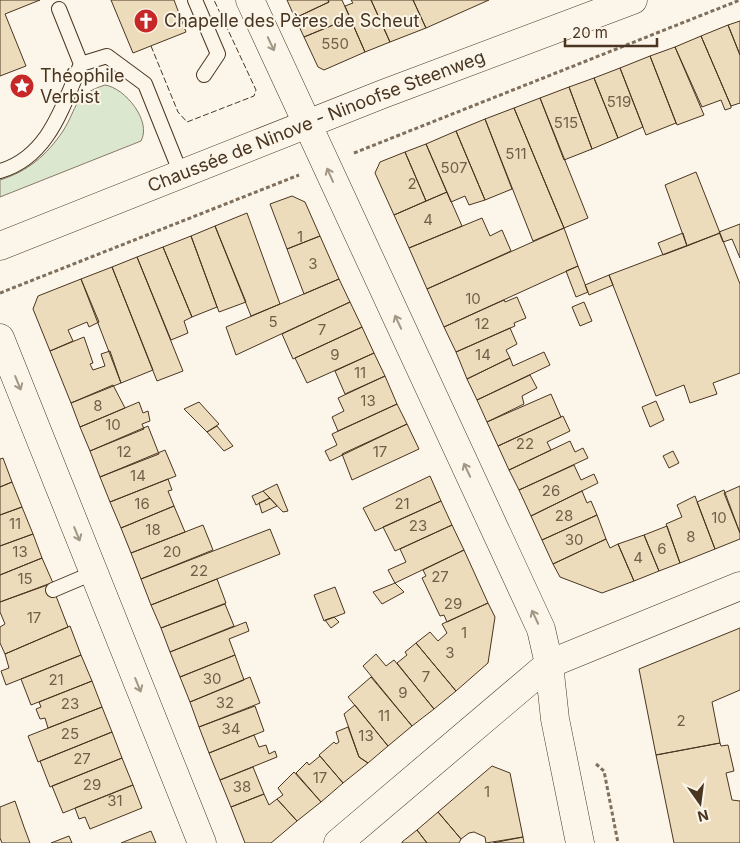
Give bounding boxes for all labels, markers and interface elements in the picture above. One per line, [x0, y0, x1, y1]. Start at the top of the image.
church icon: Chapelle des Pères de Scheut [133, 8, 159, 34]
place label: Chapelle des Pères de Scheut [164, 10, 419, 31]
scale bar [565, 15, 658, 47]
text: 20 m [572, 23, 608, 42]
house number: 550 [321, 34, 349, 53]
one-way arrow [267, 36, 276, 51]
street label: Chaussée de Ninove - Ninoofse Steenweg [145, 46, 488, 196]
place label: Théophile Verbist [40, 65, 124, 107]
place icon: Théophile Verbist [9, 73, 35, 99]
house number: 519 [607, 92, 631, 111]
house number: 515 [554, 113, 578, 132]
house number: 511 [505, 144, 527, 163]
house number: 507 [441, 158, 467, 177]
one-way arrow [325, 168, 334, 183]
house number: 2 [407, 174, 417, 193]
house number: 4 [423, 210, 433, 229]
house number: 1 [297, 227, 303, 246]
house number: 3 [308, 254, 318, 273]
house number: 10 [465, 289, 481, 308]
house number: 5 [268, 312, 278, 331]
house number: 12 [474, 314, 490, 333]
one-way arrow [393, 315, 402, 330]
house number: 7 [318, 320, 326, 339]
house number: 9 [330, 345, 340, 364]
house number: 14 [475, 345, 491, 364]
house number: 11 [354, 363, 366, 382]
one-way arrow [14, 375, 23, 390]
house number: 13 [360, 391, 376, 410]
house number: 8 [93, 396, 103, 415]
house number: 10 [105, 415, 121, 434]
house number: 22 [516, 434, 534, 453]
house number: 12 [116, 442, 132, 461]
house number: 17 [373, 442, 387, 461]
one-way arrow [461, 463, 471, 478]
house number: 14 [130, 466, 146, 485]
house number: 26 [542, 481, 560, 500]
house number: 16 [134, 494, 150, 513]
house number: 21 [394, 494, 410, 513]
house number: 28 [555, 506, 573, 525]
house number: 10 [711, 508, 727, 527]
house number: 11 [9, 514, 21, 533]
house number: 23 [409, 516, 427, 535]
house number: 18 [145, 520, 161, 539]
one-way arrow [73, 526, 83, 541]
house number: 8 [686, 527, 696, 546]
house number: 30 [565, 530, 583, 549]
house number: 6 [657, 539, 667, 558]
house number: 13 [12, 542, 28, 561]
house number: 20 [163, 542, 181, 561]
house number: 4 [633, 548, 643, 567]
house number: 22 [190, 561, 208, 580]
house number: 27 [431, 567, 449, 586]
house number: 15 [17, 569, 33, 588]
house number: 29 [444, 594, 462, 613]
house number: 17 [27, 608, 41, 627]
one-way arrow [530, 610, 539, 625]
house number: 1 [461, 623, 467, 642]
house number: 3 [445, 643, 455, 662]
house number: 7 [422, 667, 430, 686]
house number: 30 [203, 669, 221, 688]
house number: 21 [48, 670, 64, 689]
one-way arrow [134, 677, 143, 692]
house number: 9 [398, 683, 408, 702]
house number: 32 [216, 693, 234, 712]
house number: 23 [61, 694, 79, 713]
house number: 11 [378, 706, 390, 725]
house number: 2 [676, 711, 686, 730]
house number: 34 [222, 719, 240, 738]
house number: 25 [61, 724, 79, 743]
house number: 13 [358, 726, 374, 745]
house number: 27 [73, 749, 91, 768]
house number: 17 [313, 768, 327, 787]
house number: 29 [83, 775, 101, 794]
house number: 38 [233, 777, 251, 796]
north arrow [675, 778, 725, 828]
house number: 1 [484, 782, 490, 801]
house number: 31 [107, 791, 123, 810]
text: N [696, 807, 710, 826]

